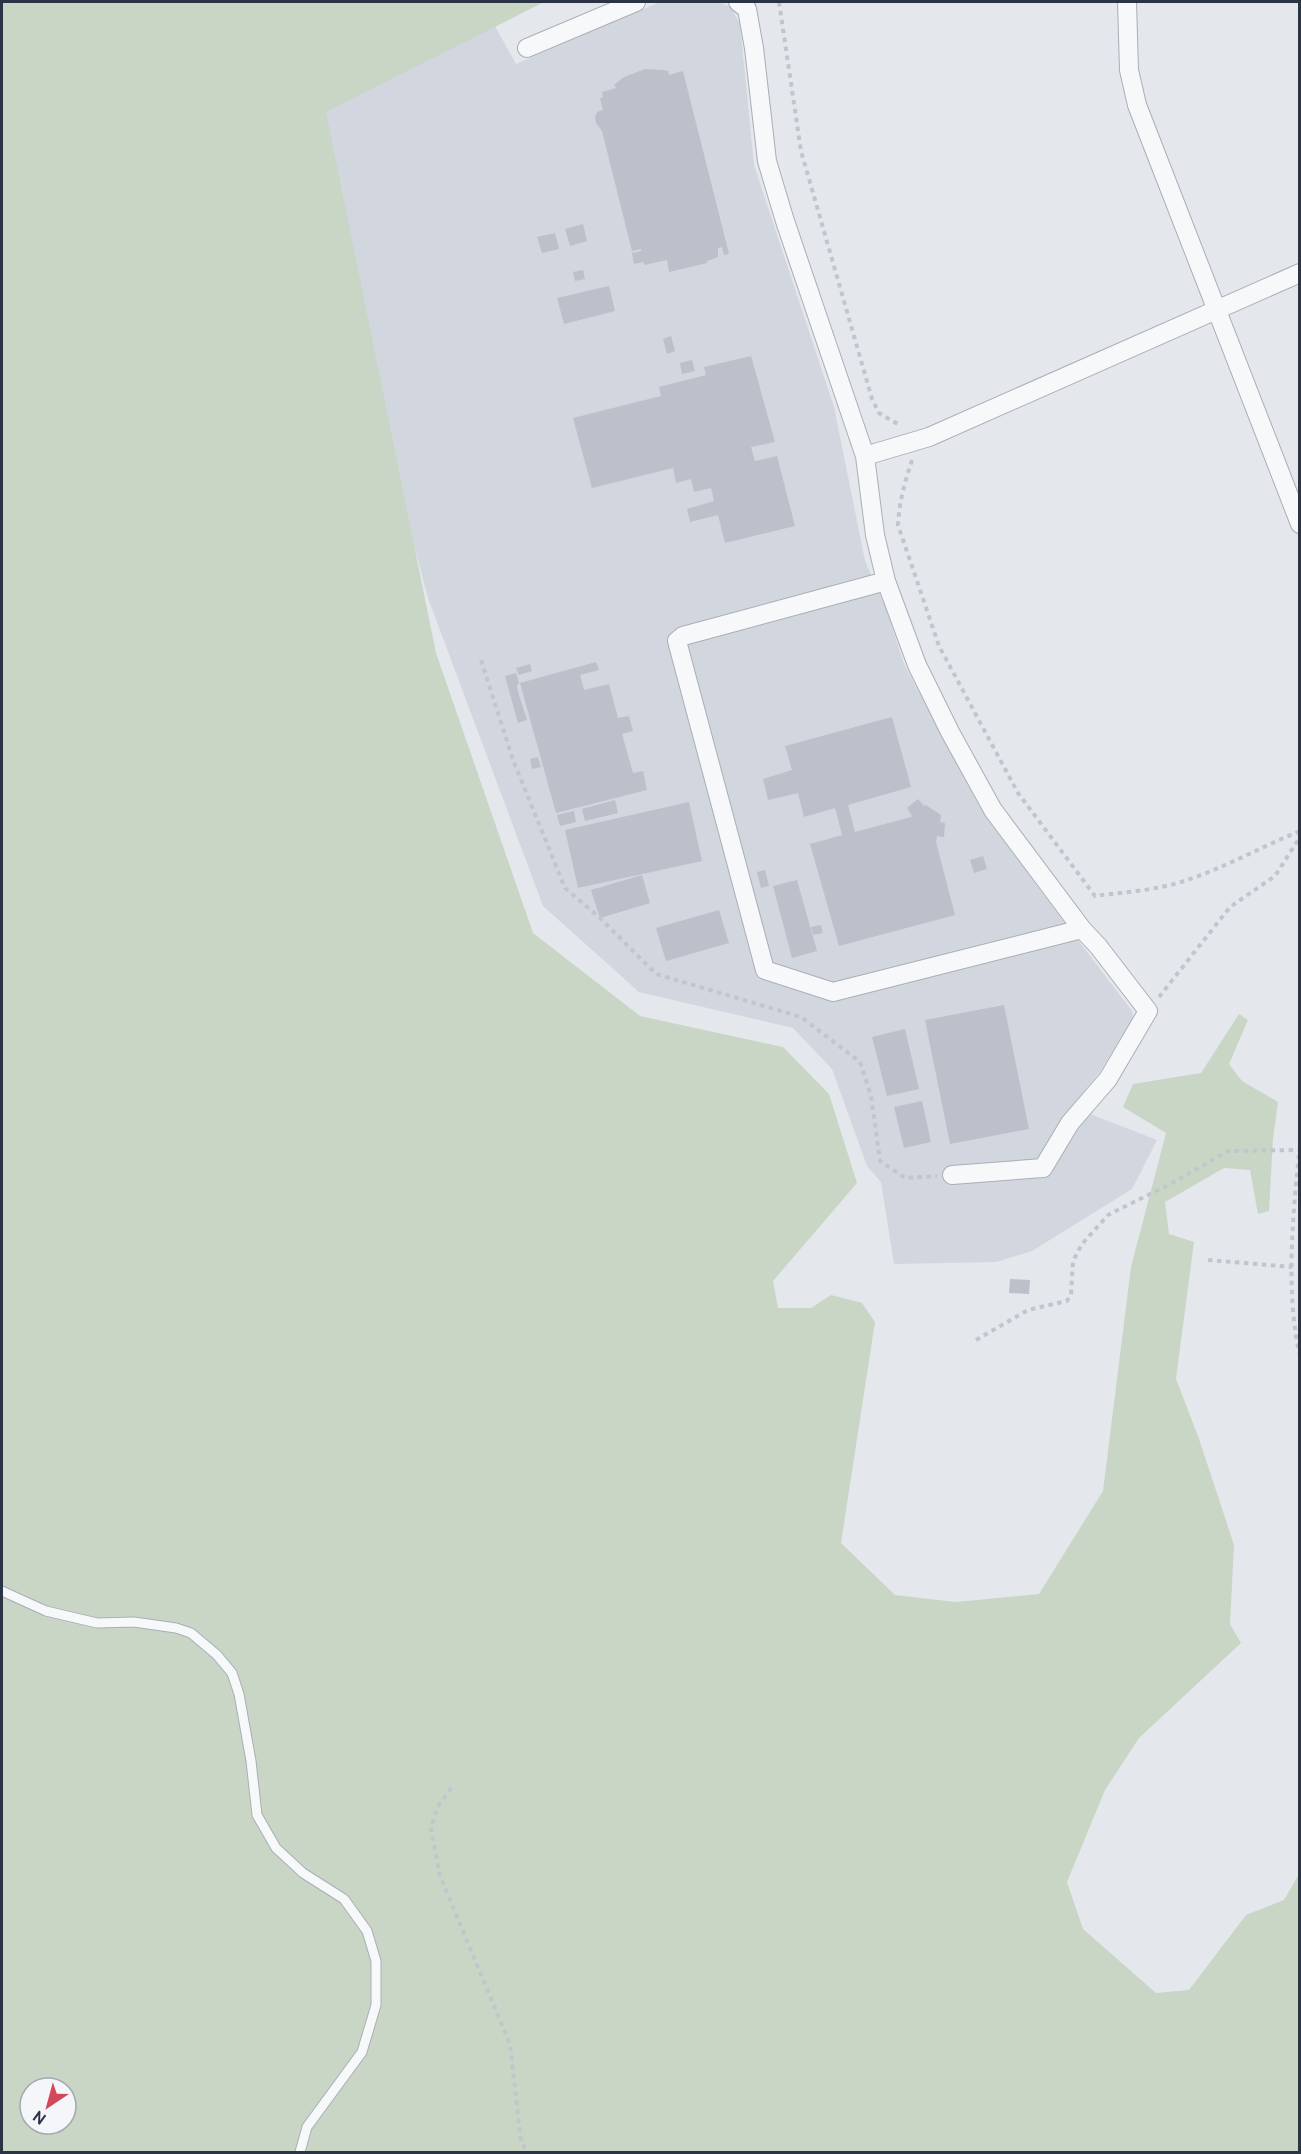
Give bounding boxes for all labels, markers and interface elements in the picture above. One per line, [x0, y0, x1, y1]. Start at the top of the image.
north arrow [18, 2076, 78, 2136]
text: N [29, 2107, 50, 2129]

